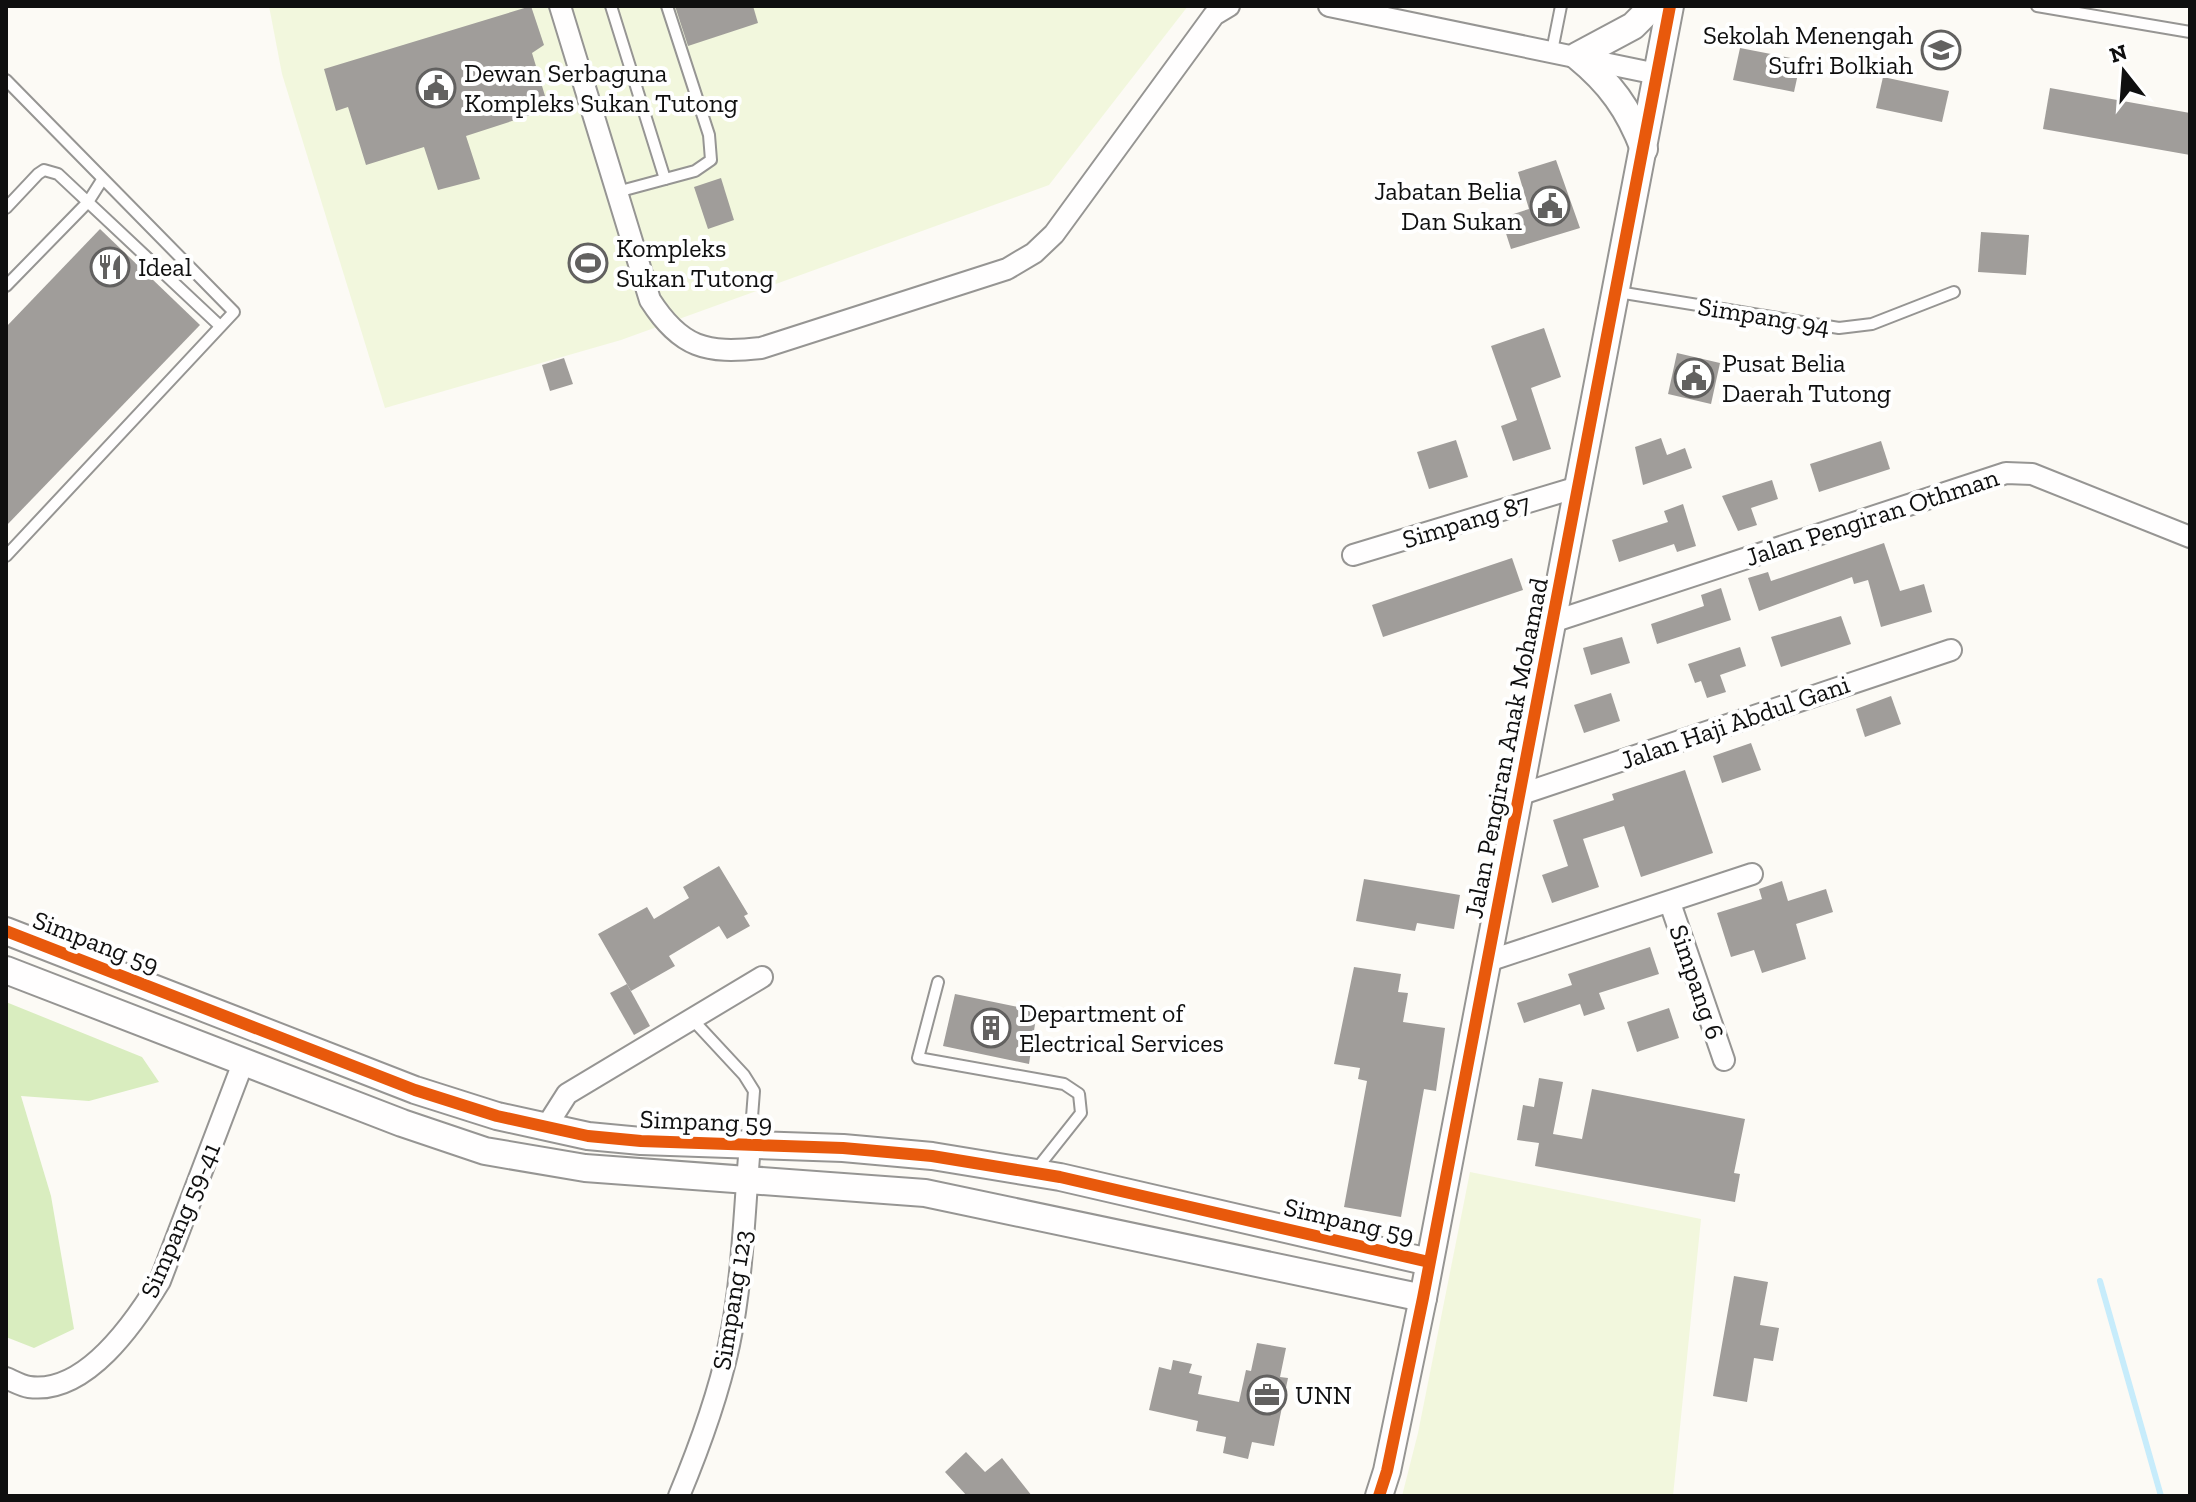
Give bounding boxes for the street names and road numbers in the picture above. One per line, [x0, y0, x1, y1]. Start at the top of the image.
street label: Simpang 94 [1696, 290, 1832, 342]
street label: Jalan Pengiran Othman [1741, 461, 2003, 573]
street label: Simpang 87 [1398, 486, 1534, 556]
street label: Jalan Pengiran Anak Mohamad [1457, 575, 1555, 921]
street label: Jalan Haji Abdul Gani [1616, 668, 1854, 776]
street label: Simpang 59 [28, 903, 164, 981]
street label: Simpang 6 [1662, 920, 1732, 1044]
street label: Simpang 59 [639, 1103, 773, 1139]
street label: Simpang 59-41 [133, 1137, 227, 1303]
street label: Simpang 59 [1281, 1190, 1417, 1252]
street label: Simpang 123 [705, 1228, 759, 1372]

